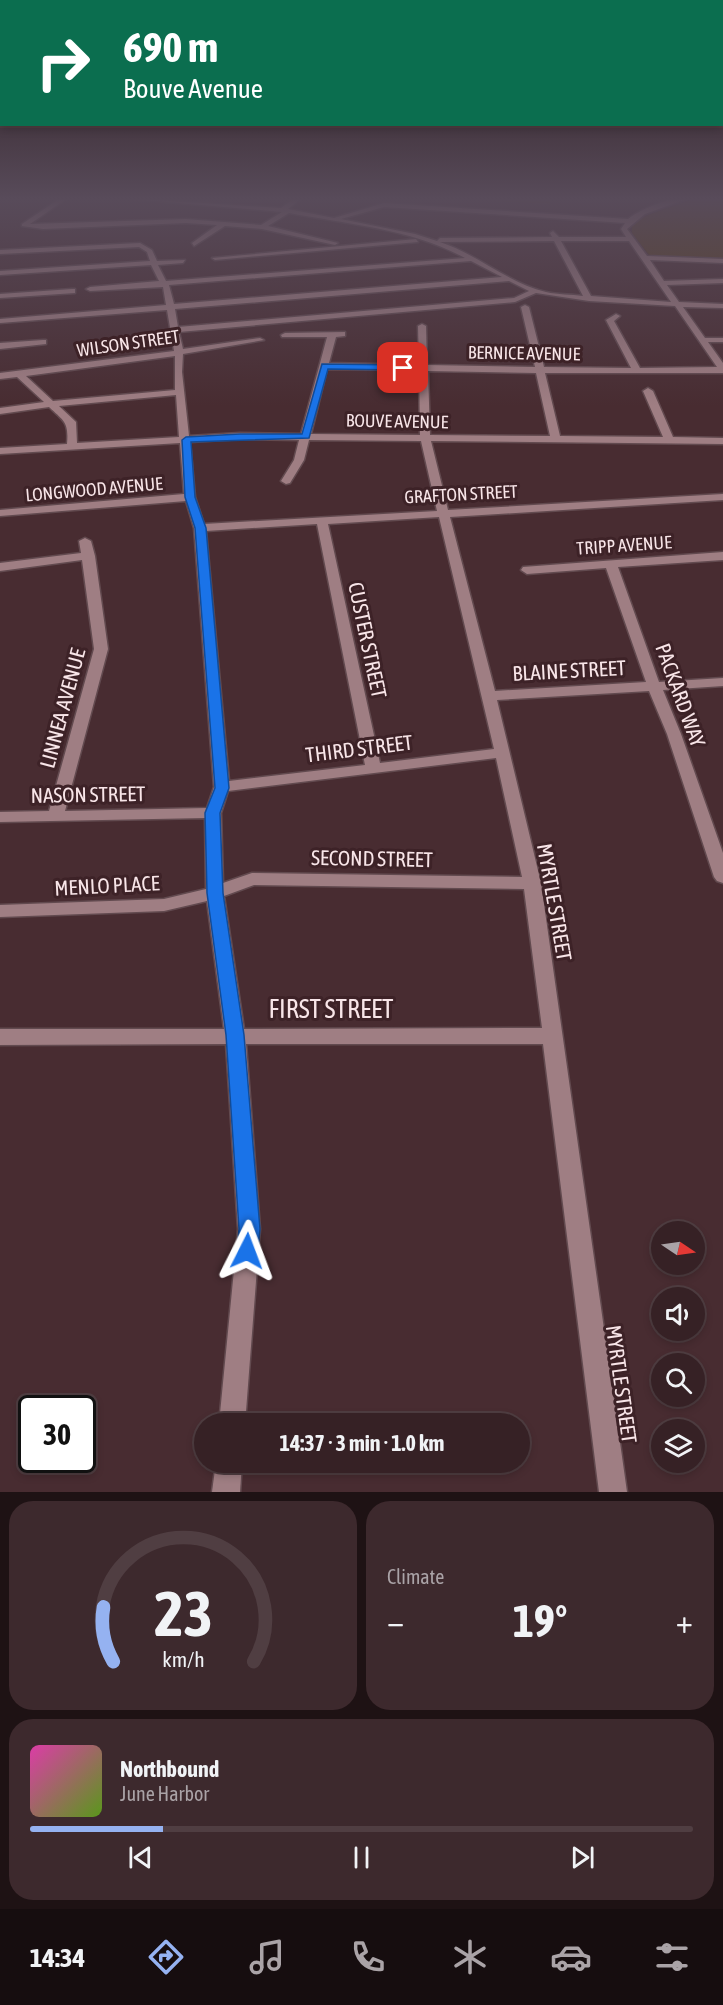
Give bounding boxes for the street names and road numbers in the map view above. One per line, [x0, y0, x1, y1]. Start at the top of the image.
street label: WILSON STREET [75, 325, 181, 361]
street label: BERNICE AVENUE [468, 342, 581, 364]
street label: BOUVE AVENUE [346, 410, 449, 432]
street label: LONGWOOD AVENUE [25, 473, 164, 505]
street label: GRAFTON STREET [404, 481, 518, 507]
street label: TRIPP AVENUE [576, 531, 673, 559]
street label: CUSTER STREET [344, 580, 392, 700]
street label: PACKARD WAY [651, 640, 711, 751]
street label: LINNEA AVENUE [34, 645, 90, 771]
street label: BLAINE STREET [512, 655, 626, 685]
street label: THIRD STREET [304, 730, 414, 766]
street label: NASON STREET [30, 781, 146, 807]
street label: MYRTLE STREET [533, 841, 577, 963]
street label: SECOND STREET [311, 845, 433, 871]
street label: MENLO PLACE [54, 870, 160, 900]
street label: FIRST STREET [269, 994, 394, 1024]
street label: MYRTLE STREET [602, 1324, 642, 1444]

